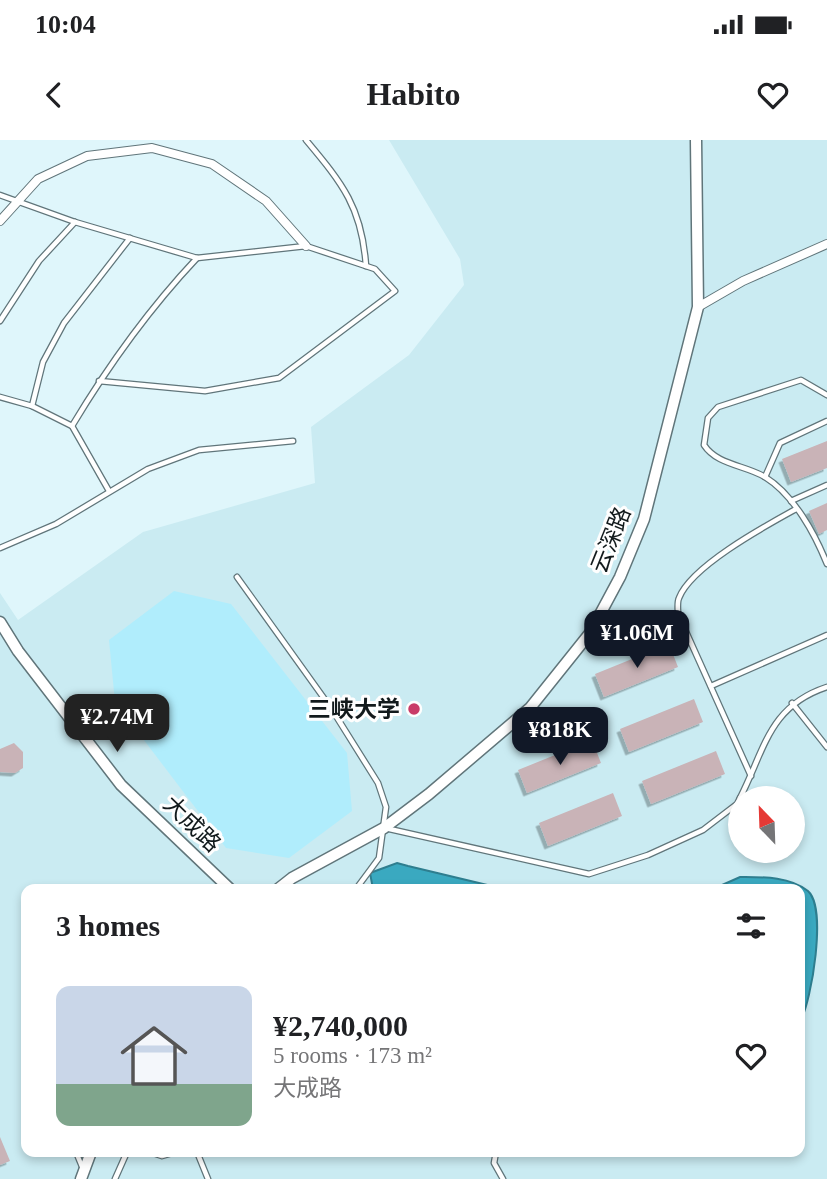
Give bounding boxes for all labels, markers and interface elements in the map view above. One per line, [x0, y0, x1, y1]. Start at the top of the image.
text: 10:04 [35, 10, 96, 39]
icon: back [35, 76, 73, 114]
text: Habito [366, 76, 461, 112]
icon: heart [754, 76, 792, 114]
street label: 云深路 [586, 503, 636, 577]
pin: ¥1.06M [580, 610, 694, 670]
text: ¥1.06M [600, 620, 674, 645]
pin: ¥2.74M [60, 694, 174, 754]
place label: 三峡大学 [308, 697, 400, 722]
marker: 三峡大学 [406, 701, 422, 717]
text: ¥2.74M [80, 704, 154, 729]
pin: ¥818K [511, 708, 609, 767]
text: ¥818K [528, 717, 592, 742]
north arrow [728, 786, 805, 863]
map controls [728, 786, 805, 863]
street label: 大成路 [158, 791, 226, 857]
icon: filters [732, 907, 770, 945]
text: 3 homes [56, 909, 160, 942]
text: ¥2,740,000 [273, 1009, 408, 1042]
icon: home [112, 1014, 196, 1098]
icon: heart [732, 1037, 770, 1075]
text: 5 rooms · 173 m² [273, 1043, 432, 1068]
text: 大成路 [273, 1076, 342, 1101]

